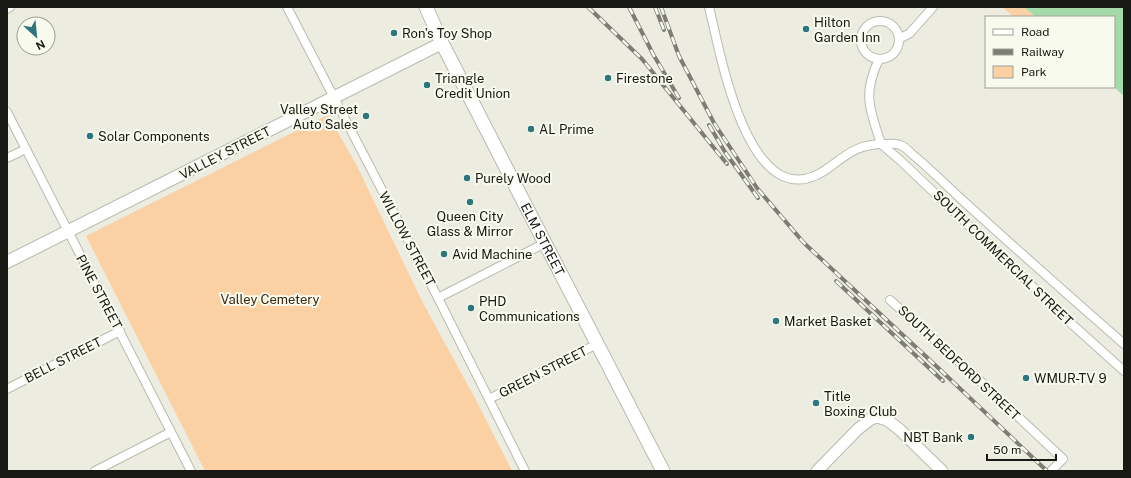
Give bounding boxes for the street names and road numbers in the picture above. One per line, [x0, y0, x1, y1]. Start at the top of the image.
street label: VALLEY STREET [177, 124, 273, 182]
street label: SOUTH COMMERCIAL STREET [930, 187, 1076, 329]
street label: WILLOW STREET [376, 189, 438, 289]
street label: ELM STREET [518, 200, 568, 278]
street label: PINE STREET [73, 252, 125, 332]
street label: SOUTH BEDFORD STREET [895, 303, 1023, 424]
street label: BELL STREET [22, 334, 104, 386]
street label: GREEN STREET [496, 343, 590, 401]

